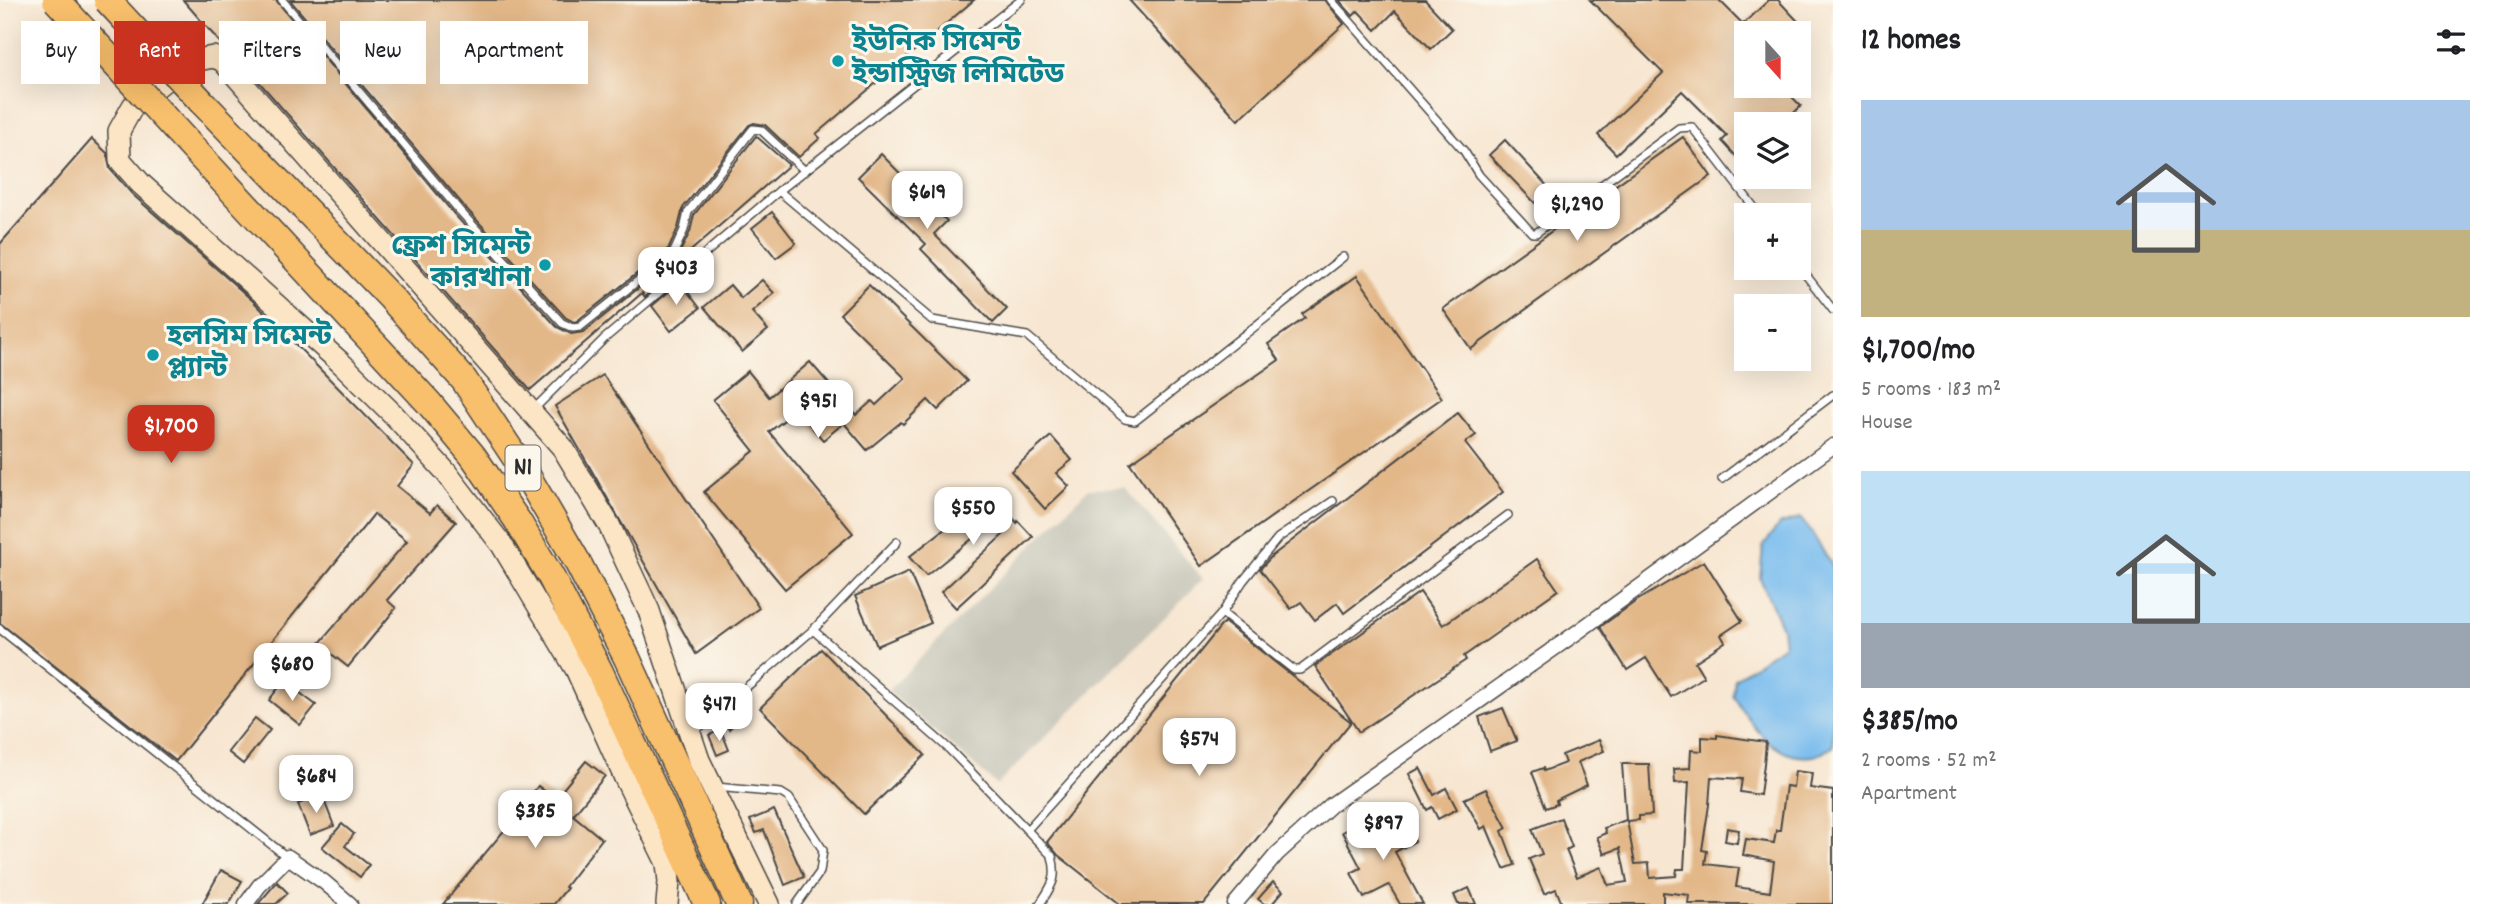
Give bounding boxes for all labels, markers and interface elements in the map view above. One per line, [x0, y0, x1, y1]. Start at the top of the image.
chip: Buy [21, 21, 100, 84]
chip: Rent [114, 21, 205, 84]
chip: Filters [219, 21, 326, 84]
chip: New [340, 21, 426, 84]
chip: Apartment [440, 21, 588, 84]
north arrow [1734, 21, 1811, 98]
map controls [1734, 21, 1811, 371]
text: 12 homes [1861, 21, 1961, 64]
icon: filters [2432, 23, 2470, 61]
place label: ইউনিক সিমেন্ট ইন্ডাস্ট্রিজ লিমিটেড [851, 24, 1065, 97]
marker: ইউনিক সিমেন্ট ইন্ডাস্ট্রিজ লিমিটেড [830, 53, 846, 69]
button: layers [1734, 112, 1811, 189]
icon: home [2103, 145, 2229, 271]
pin: $619 [886, 172, 968, 231]
text: $619 [908, 177, 946, 210]
pin: $1,290 [1520, 184, 1634, 243]
text: $1,290 [1550, 189, 1604, 222]
button: + [1734, 203, 1811, 280]
place label: ফ্রেশ সিমেন্ট কারখানা [391, 228, 532, 301]
pin: $403 [635, 247, 717, 307]
text: $403 [654, 253, 698, 286]
marker: ফ্রেশ সিমেন্ট কারখানা [537, 257, 553, 273]
button: − [1734, 294, 1811, 371]
place label: হলসিম সিমেন্ট প্ল্যান্ট [166, 318, 332, 391]
text: $1,700/mo [1861, 331, 1975, 374]
marker: হলসিম সিমেন্ট প্ল্যান্ট [145, 347, 161, 363]
text: 5 rooms · 183 m² [1861, 374, 2001, 407]
pin: $951 [777, 380, 859, 440]
text: $951 [799, 386, 837, 419]
pin: $1,700 [114, 406, 228, 465]
text: House [1861, 407, 1913, 440]
text: $1,700 [144, 411, 198, 444]
road number: N1 [505, 446, 540, 490]
pin: $550 [932, 488, 1014, 547]
text: $550 [950, 493, 996, 526]
icon: home [2103, 516, 2229, 642]
pin: $680 [251, 644, 333, 703]
text: $680 [270, 649, 314, 682]
pin: $471 [678, 684, 760, 743]
text: $471 [701, 689, 737, 722]
text: $385/mo [1861, 702, 1958, 745]
pin: $574 [1158, 718, 1240, 778]
text: $574 [1179, 724, 1219, 757]
text: 2 rooms · 52 m² [1861, 745, 1997, 778]
pin: $684 [275, 756, 357, 815]
text: $684 [295, 761, 337, 794]
text: Apartment [1861, 778, 1957, 811]
pin: $385 [494, 790, 576, 850]
text: $385 [514, 796, 556, 829]
pin: $897 [1342, 802, 1424, 862]
text: $897 [1363, 808, 1403, 841]

